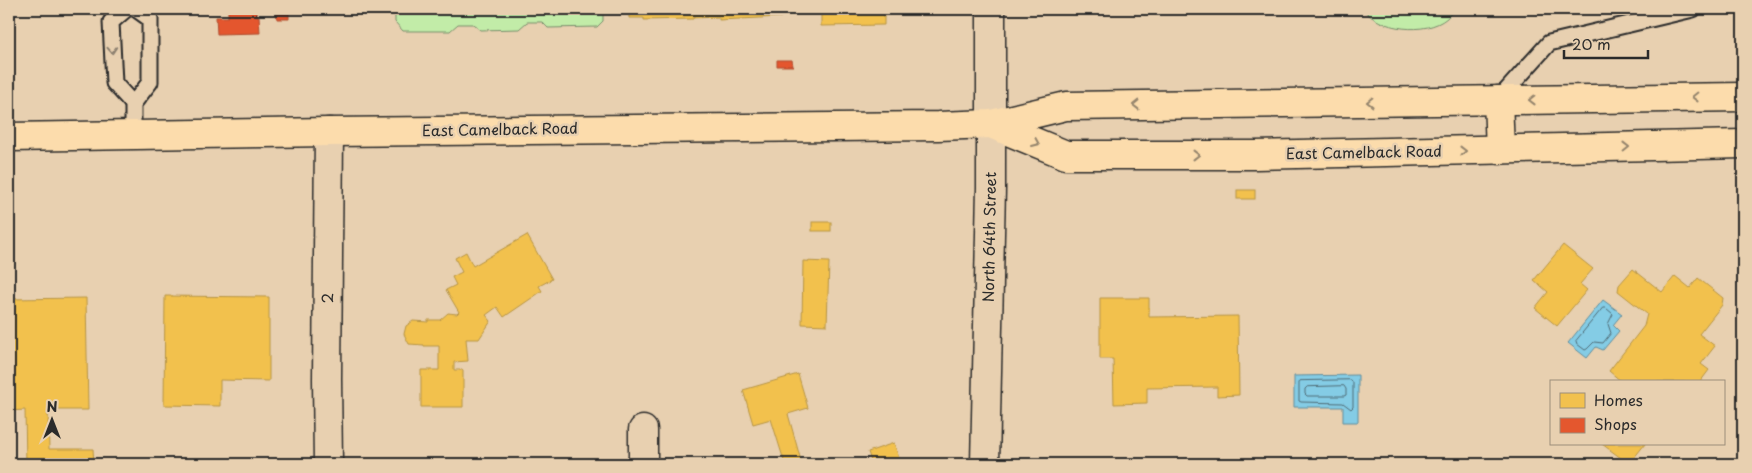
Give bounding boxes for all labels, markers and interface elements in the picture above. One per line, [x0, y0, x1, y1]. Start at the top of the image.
scale bar [1564, 28, 1648, 60]
text: 20 m [1572, 32, 1611, 55]
one-way arrow [107, 47, 118, 55]
one-way arrow [1690, 92, 1698, 103]
one-way arrow [1528, 95, 1536, 105]
one-way arrow [1365, 97, 1373, 107]
one-way arrow [1131, 100, 1139, 110]
street label: East Camelback Road [422, 116, 578, 141]
one-way arrow [1031, 136, 1040, 147]
street label: East Camelback Road [1286, 139, 1442, 164]
one-way arrow [1622, 142, 1630, 152]
one-way arrow [1460, 146, 1468, 156]
one-way arrow [1192, 150, 1200, 160]
street label: North 64th Street [976, 172, 1001, 302]
street label: 2 [315, 292, 338, 303]
legend [1550, 380, 1724, 446]
text: Homes [1594, 388, 1643, 411]
north arrow [28, 396, 78, 446]
text: N [46, 396, 58, 417]
text: Shops [1594, 412, 1637, 435]

